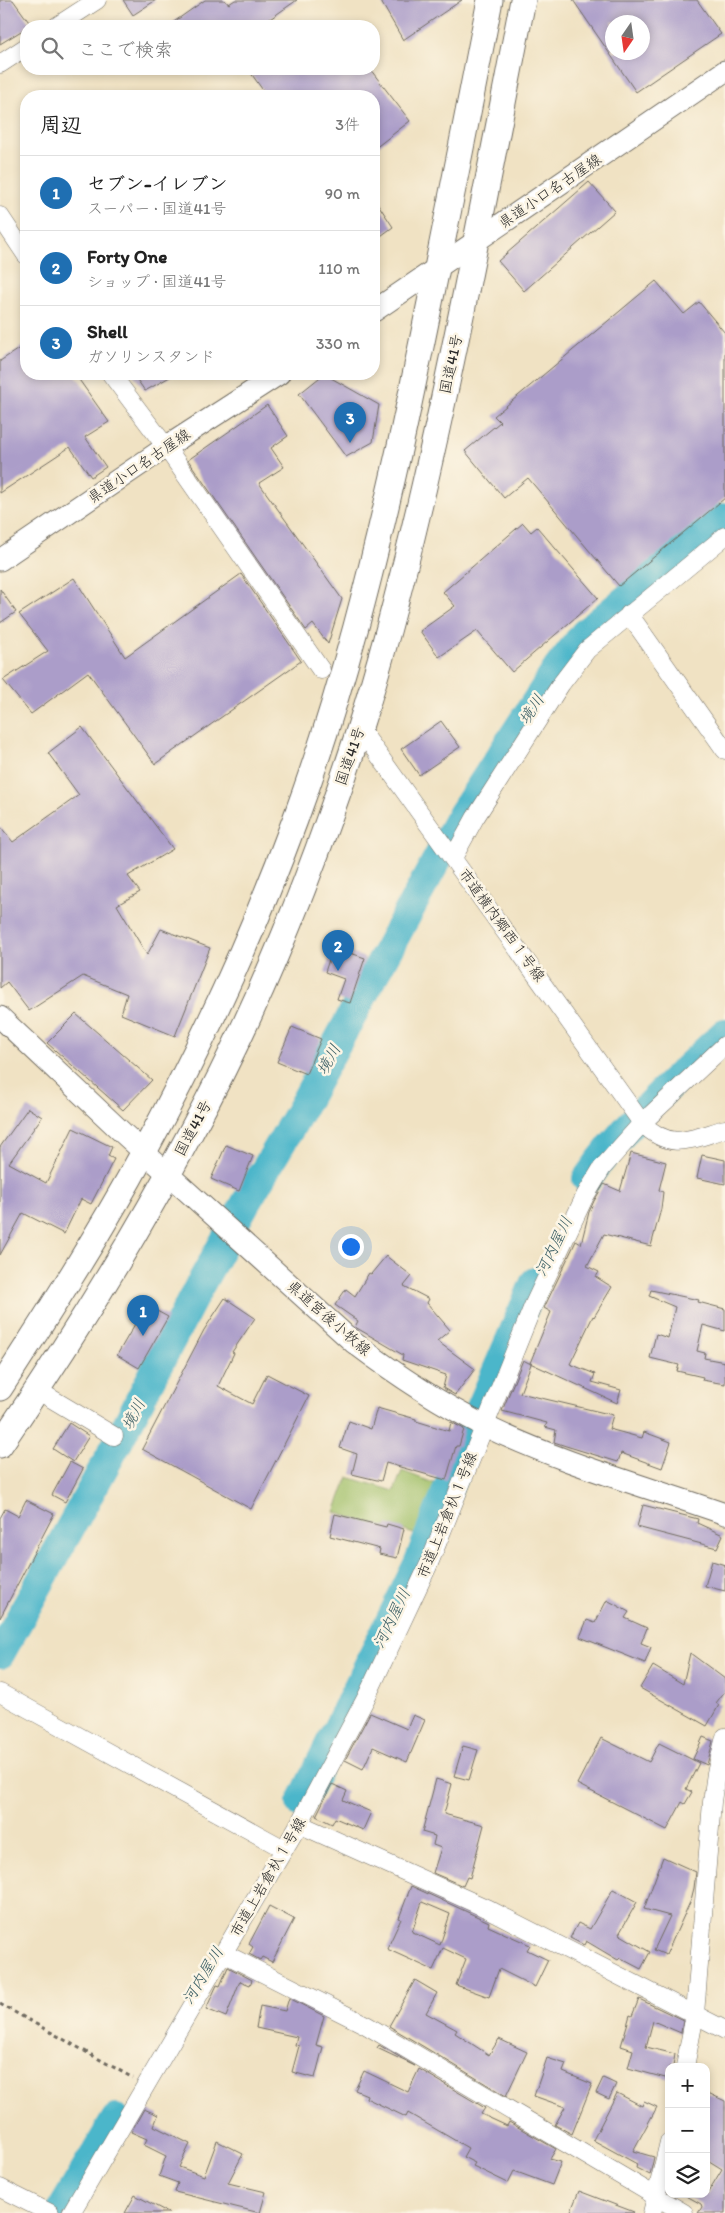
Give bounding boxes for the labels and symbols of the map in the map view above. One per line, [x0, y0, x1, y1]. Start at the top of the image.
north arrow [605, 15, 650, 60]
street label: 県道小口名古屋線 [495, 150, 605, 232]
street label: 国道41号 [436, 332, 466, 396]
pin: 3 [334, 402, 366, 443]
street label: 県道小口名古屋線 [84, 425, 194, 507]
water label: 境川 [515, 691, 548, 728]
street label: 国道41号 [332, 724, 368, 788]
street label: 市道横内郷西１号線 [455, 865, 549, 985]
pin: 2 [322, 930, 354, 971]
water label: 境川 [312, 1041, 345, 1078]
street label: 国道41号 [171, 1097, 215, 1159]
water label: 河内屋川 [531, 1213, 576, 1279]
your location [338, 1234, 364, 1260]
street label: 県道宮後小牧線 [283, 1277, 375, 1359]
pin: 1 [127, 1295, 159, 1336]
water label: 境川 [118, 1396, 149, 1433]
street label: 市道上岩倉杁１号線 [413, 1449, 481, 1581]
water label: 河内屋川 [369, 1585, 414, 1651]
street label: 市道上岩倉杁１号線 [226, 1814, 310, 1940]
water label: 河内屋川 [178, 1943, 227, 2008]

